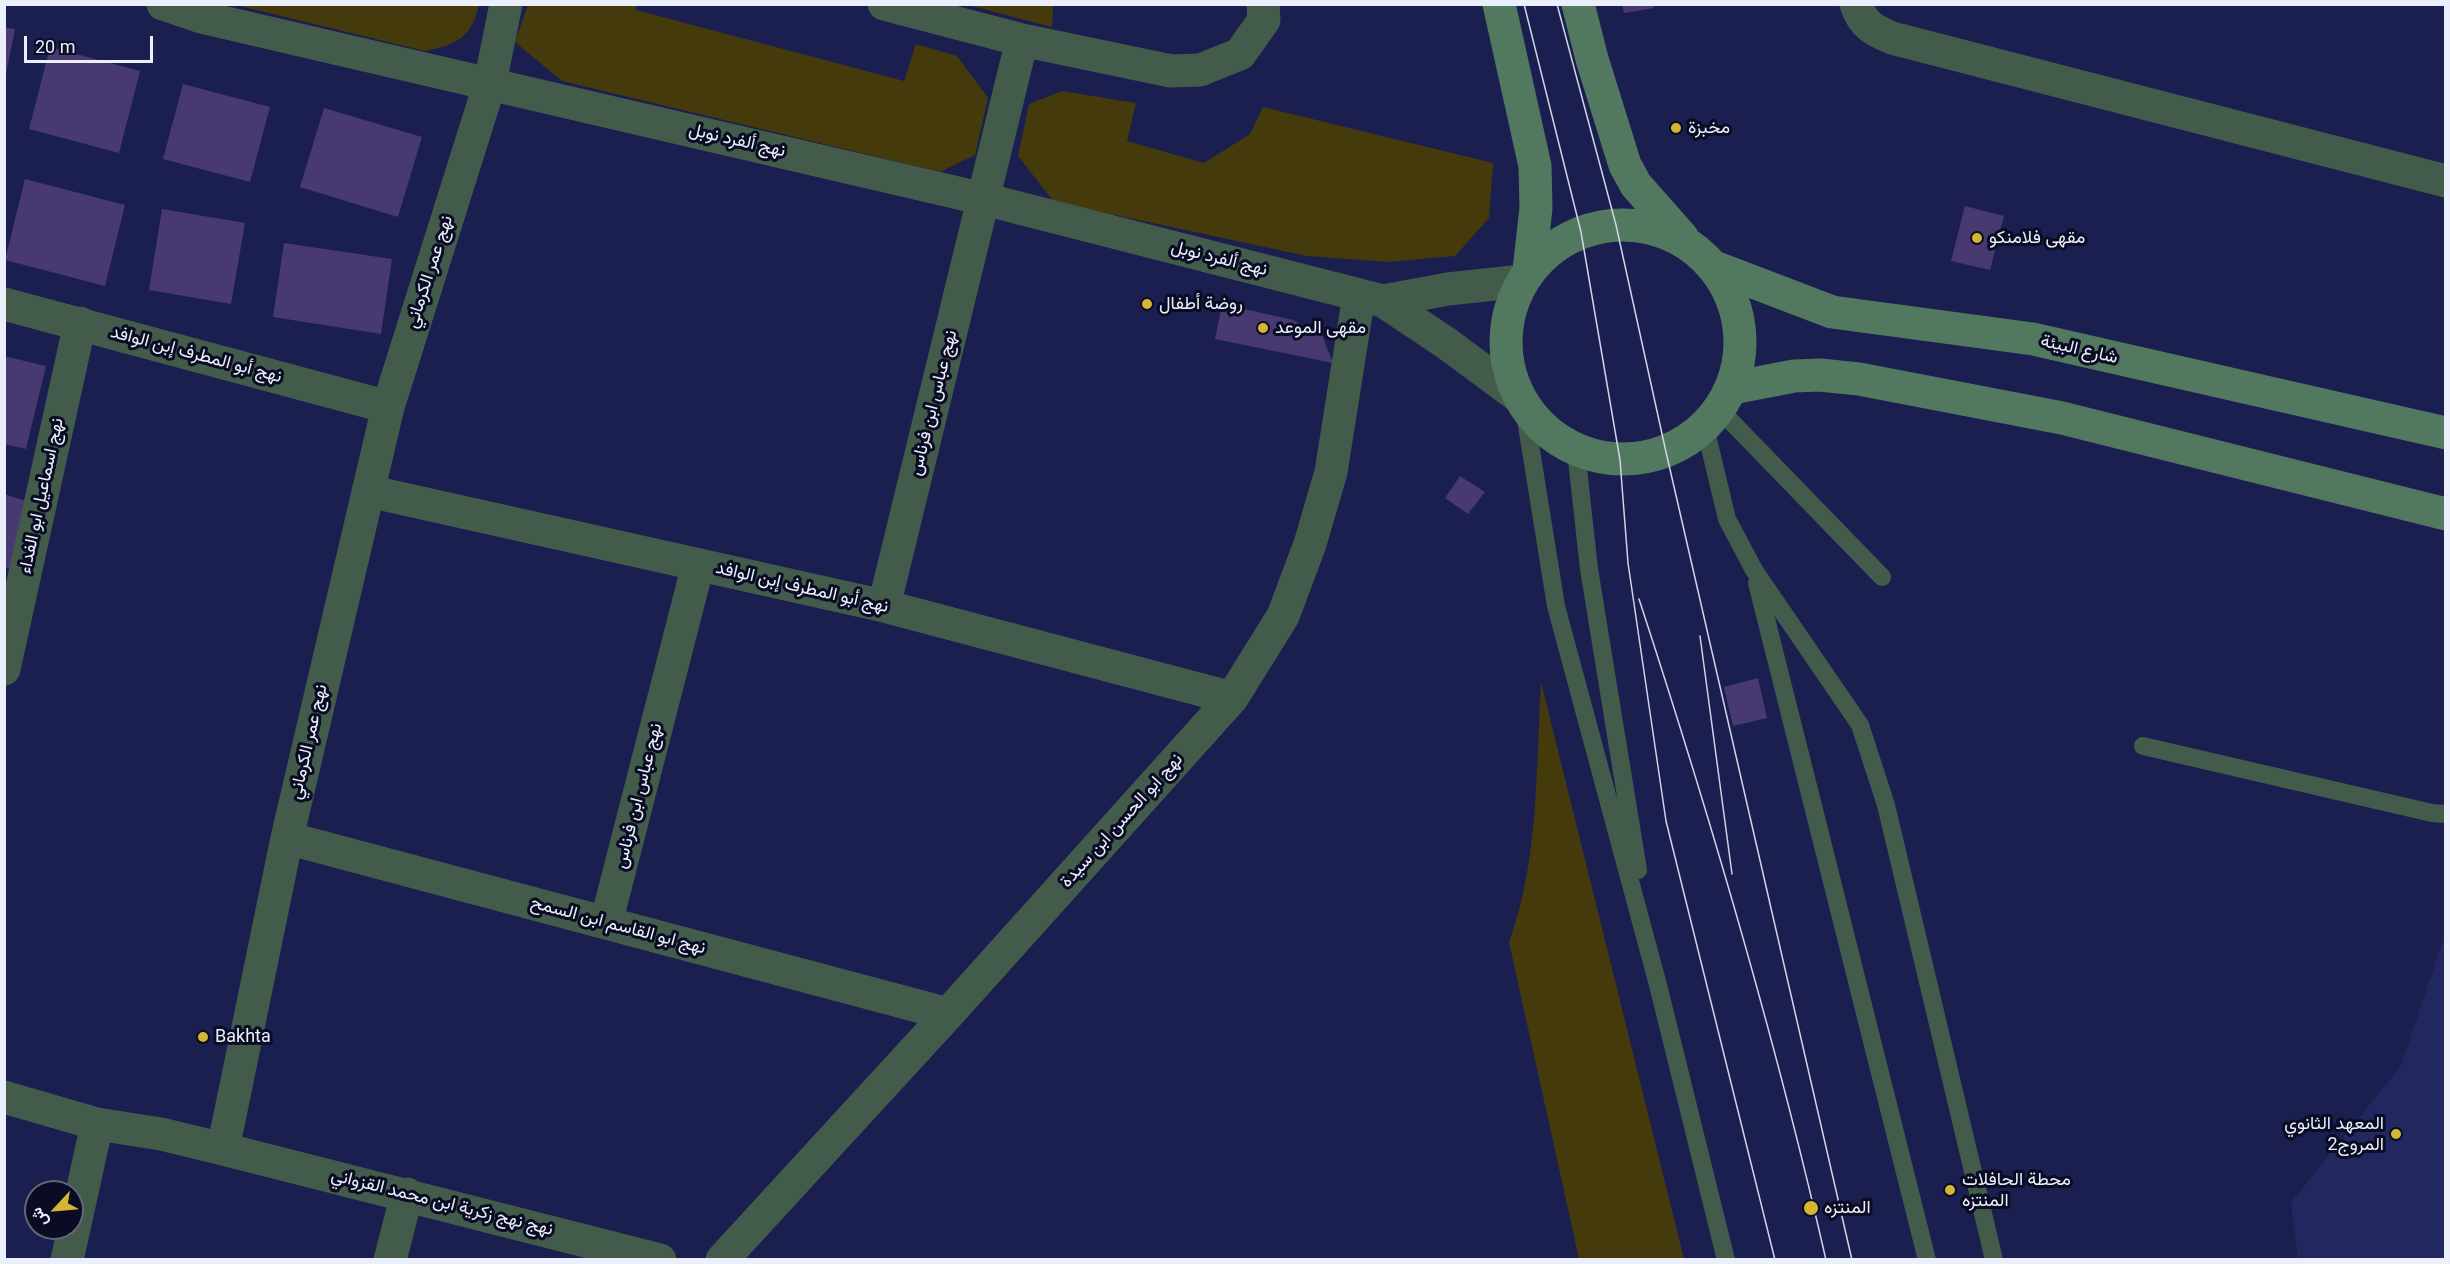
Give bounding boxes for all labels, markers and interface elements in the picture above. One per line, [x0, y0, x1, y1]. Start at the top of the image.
scale bar [27, 24, 156, 62]
text: 20 m [35, 36, 75, 57]
place label: مخبزة [1688, 117, 1730, 139]
street label: نهج ألفرد نوبل [687, 119, 787, 163]
marker: مخبزة [1669, 121, 1683, 135]
street label: نهج عمر الكرماني [402, 213, 458, 331]
place label: مقهى فلامنكو [1989, 227, 2085, 249]
marker: مقهى فلامنكو [1970, 231, 1984, 245]
street label: نهج ألفرد نوبل [1169, 237, 1269, 281]
place label: روضة أطفال [1159, 293, 1243, 315]
marker: روضة أطفال [1140, 297, 1154, 311]
place label: مقهى الموعد [1275, 317, 1366, 339]
marker: مقهى الموعد [1256, 321, 1270, 335]
street label: نهج أبو المطرف إبن الوافد [108, 322, 284, 388]
street label: نهج عباس ابن فرناس [905, 328, 963, 478]
street label: شارع البيئة [2038, 331, 2120, 369]
street label: نهج اسماعيل ابو الفداء [15, 416, 69, 576]
street label: نهج أبو المطرف إبن الوافد [713, 558, 891, 618]
street label: نهج عمر الكرماني [285, 682, 333, 802]
street label: نهج عباس ابن فرناس [610, 721, 668, 871]
street label: نهج ابو الحسن ابن سيدة [1056, 750, 1188, 892]
street label: نهج ابو القاسم ابن السمح [528, 892, 708, 960]
place label: Bakhta [215, 1026, 271, 1048]
marker: Bakhta [196, 1030, 210, 1044]
place label: المعهد الثانوي المروج2 [2284, 1113, 2384, 1156]
marker: المعهد الثانوي المروج2 [2389, 1127, 2403, 1141]
street label: نهج نهج زكرية ابن محمد القزواني [329, 1165, 555, 1241]
place label: محطة الحافلات المنتزه [1962, 1169, 2071, 1212]
north arrow [24, 1180, 84, 1240]
marker: محطة الحافلات المنتزه [1943, 1183, 1957, 1197]
place label: المنتزه [1824, 1197, 1871, 1219]
marker: المنتزه [1802, 1199, 1820, 1217]
text: ش [26, 1204, 52, 1230]

